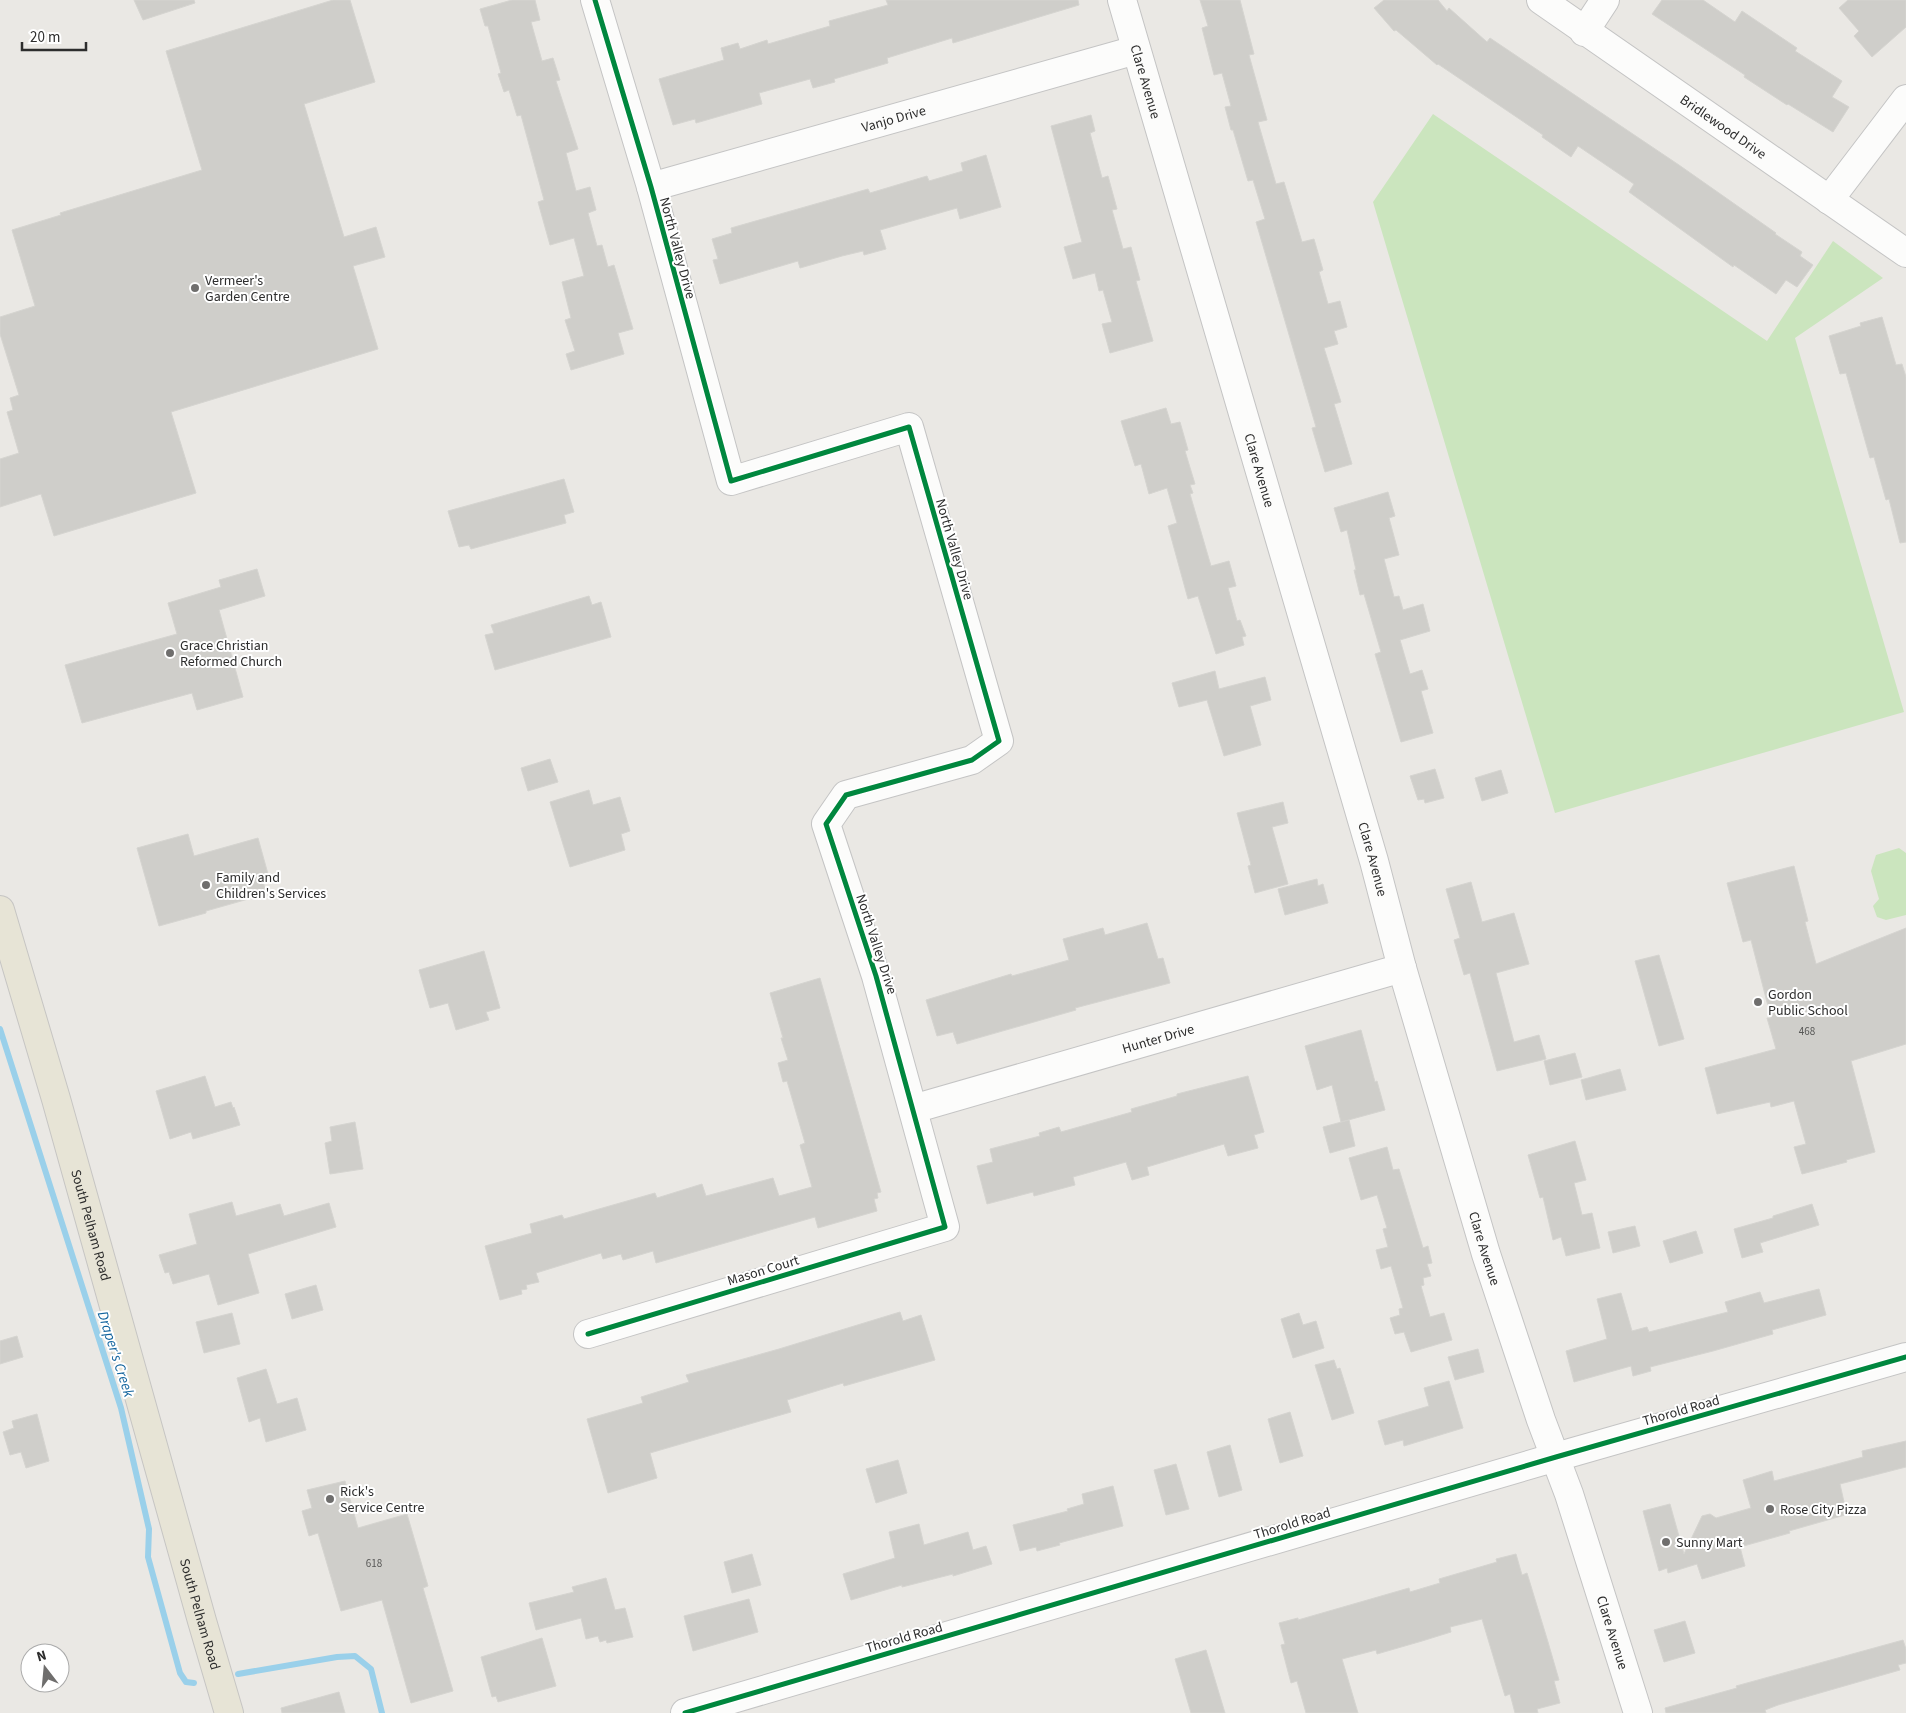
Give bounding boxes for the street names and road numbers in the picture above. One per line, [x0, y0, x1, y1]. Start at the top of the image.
street label: Clare Avenue [1125, 42, 1165, 121]
street label: Bridlewood Drive [1676, 90, 1770, 164]
street label: Vanjo Drive [859, 101, 928, 138]
street label: North Valley Drive [654, 195, 700, 301]
street label: Clare Avenue [1238, 431, 1279, 510]
street label: North Valley Drive [930, 496, 978, 602]
street label: Clare Avenue [1352, 820, 1392, 899]
street label: North Valley Drive [850, 892, 902, 997]
street label: Hunter Drive [1120, 1019, 1197, 1059]
street label: South Pelham Road [65, 1167, 115, 1283]
street label: Clare Avenue [1463, 1209, 1505, 1288]
street label: Mason Court [725, 1251, 802, 1291]
street label: Thorold Road [1640, 1390, 1722, 1431]
street label: Thorold Road [1251, 1503, 1333, 1545]
street label: South Pelham Road [174, 1556, 225, 1672]
street label: Clare Avenue [1591, 1593, 1633, 1672]
street label: Thorold Road [863, 1617, 945, 1658]

